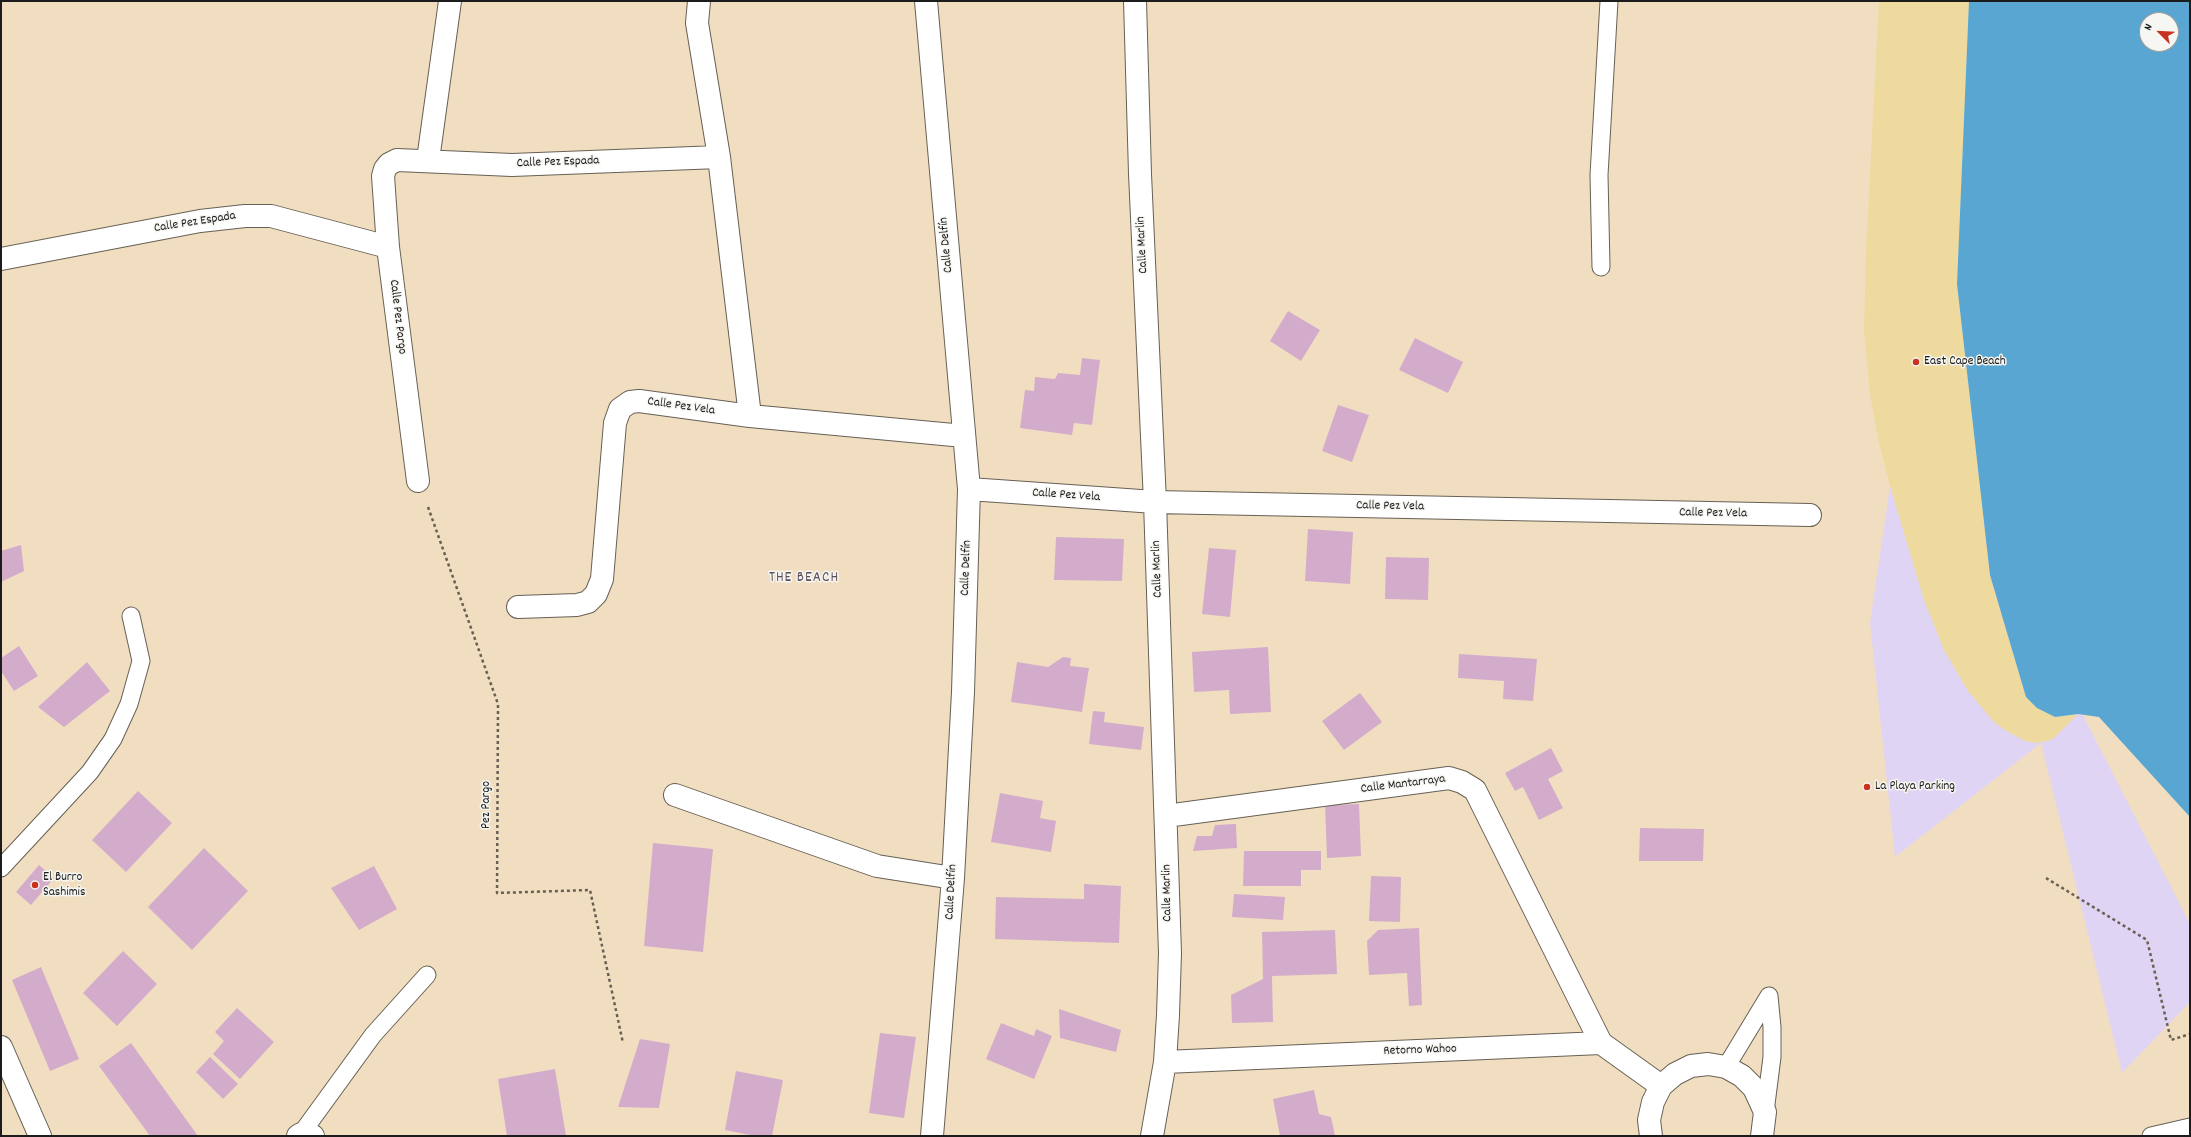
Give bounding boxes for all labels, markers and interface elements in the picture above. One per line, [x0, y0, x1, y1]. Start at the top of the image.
north arrow [2139, 12, 2179, 52]
text: N [2141, 22, 2157, 33]
street label: Calle Pez Espada [516, 154, 600, 172]
street label: Calle Pez Espada [153, 209, 237, 237]
street label: Calle Delfín [937, 216, 957, 274]
street label: Calle Marlin [1134, 216, 1152, 274]
street label: Calle Pez Pargo [385, 279, 409, 355]
place label: East Cape Beach [1924, 354, 2006, 370]
marker: East Cape Beach [1911, 357, 1921, 367]
street label: Calle Pez Vela [646, 395, 716, 419]
street label: Calle Pez Vela [1031, 486, 1101, 506]
street label: Calle Pez Vela [1356, 499, 1424, 515]
street label: Calle Pez Vela [1679, 506, 1747, 522]
street label: Calle Delfín [958, 540, 976, 596]
street label: Calle Marlin [1149, 540, 1167, 598]
district label: THE BEACH [769, 570, 839, 588]
street label: Calle Mantarraya [1360, 772, 1446, 798]
place label: La Playa Parking [1875, 779, 1955, 795]
street label: Pez Pargo [479, 781, 495, 829]
marker: La Playa Parking [1862, 782, 1872, 792]
street label: Calle Delfín [943, 864, 961, 920]
street label: Calle Marlin [1160, 864, 1176, 922]
place label: El Burro Sashimis [43, 870, 85, 901]
marker: El Burro Sashimis [30, 880, 40, 890]
street label: Retorno Wahoo [1383, 1042, 1457, 1060]

